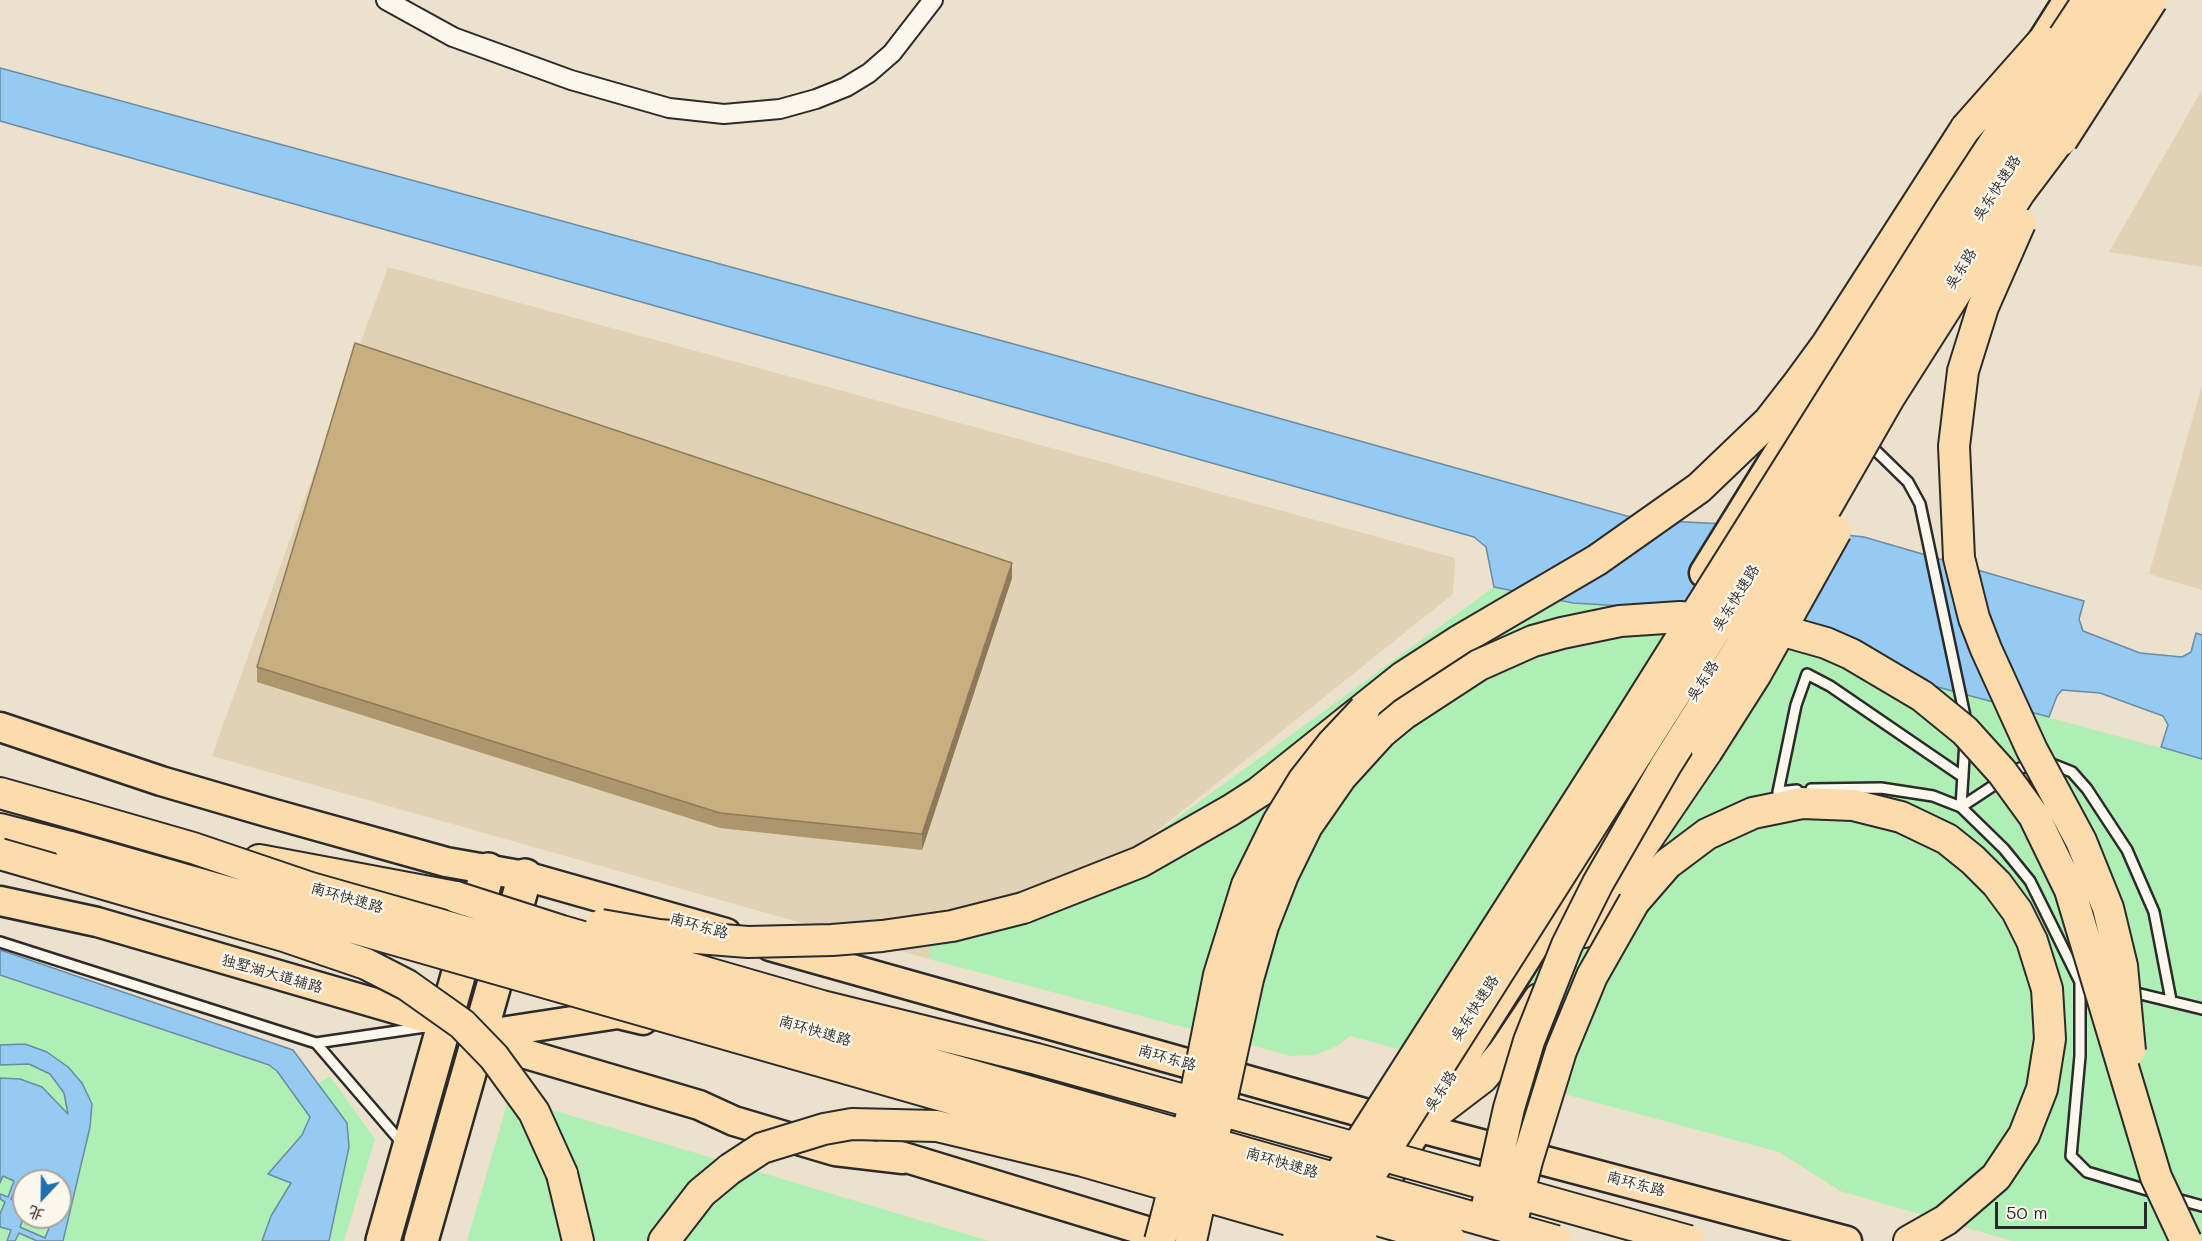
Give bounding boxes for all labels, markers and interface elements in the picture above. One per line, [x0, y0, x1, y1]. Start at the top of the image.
street label: 吴东快速路 [1969, 152, 2025, 224]
street label: 吴东路 [1941, 245, 1981, 293]
street label: 吴东快速路 [1708, 561, 1764, 635]
street label: 吴东路 [1683, 657, 1723, 705]
street label: 南环快速路 [308, 879, 386, 917]
street label: 南环东路 [668, 909, 730, 943]
street label: 独墅湖大道辅路 [219, 951, 325, 997]
street label: 吴东快速路 [1447, 972, 1503, 1044]
street label: 南环快速路 [776, 1012, 854, 1050]
street label: 南环东路 [1136, 1041, 1198, 1075]
street label: 吴东路 [1421, 1067, 1461, 1115]
street label: 南环快速路 [1243, 1144, 1321, 1182]
street label: 南环东路 [1605, 1168, 1667, 1200]
north arrow [12, 1169, 72, 1229]
scale bar [1998, 1190, 2150, 1228]
text: 50 m [2006, 1200, 2048, 1224]
text: 北 [24, 1202, 47, 1227]

